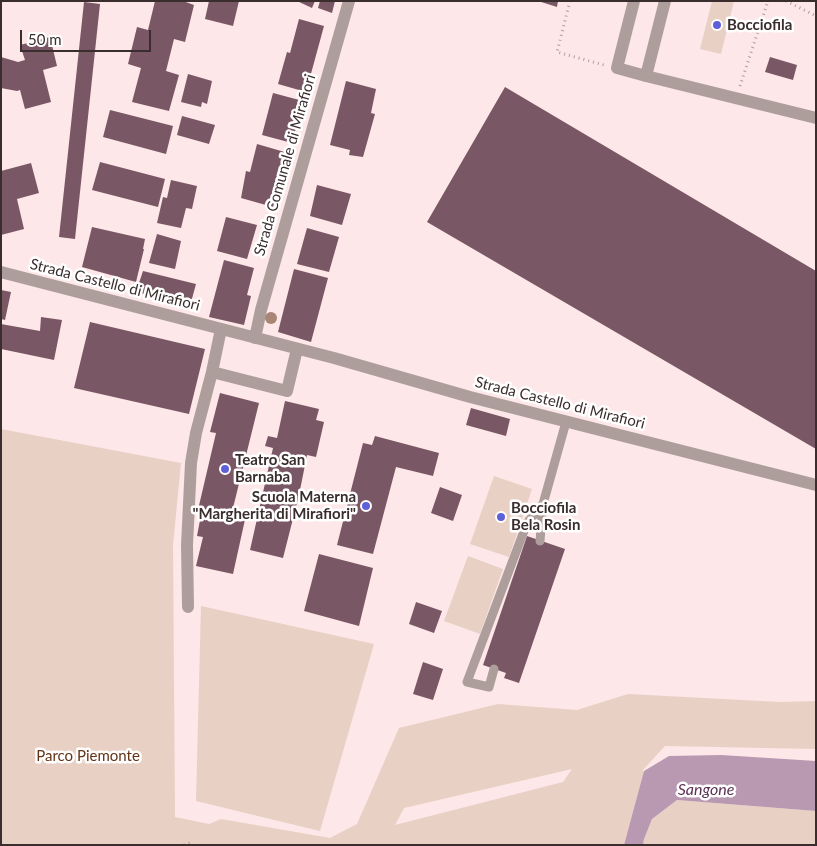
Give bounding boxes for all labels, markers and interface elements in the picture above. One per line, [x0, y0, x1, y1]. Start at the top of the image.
place label: Bocciofila [727, 16, 792, 34]
marker: Bocciofila [711, 19, 723, 31]
scale bar [22, 20, 154, 52]
text: 50 m [28, 30, 62, 48]
street label: Strada Comunale di Mirafiori [250, 72, 320, 258]
street label: Strada Castello di Mirafiori [28, 255, 202, 315]
street label: Strada Castello di Mirafiori [473, 373, 647, 433]
place label: Teatro San Barnaba [235, 451, 305, 486]
marker: Teatro San Barnaba [219, 463, 231, 475]
place label: Scuola Materna "Margherita di Mirafiori" [193, 488, 356, 523]
place label: Bocciofila Bela Rosin [511, 499, 580, 534]
marker: Scuola Materna "Margherita di Mirafiori" [360, 500, 372, 512]
marker: Bocciofila Bela Rosin [495, 511, 507, 523]
park label: Parco Piemonte [36, 747, 140, 765]
water label: Sangone [678, 780, 734, 800]

